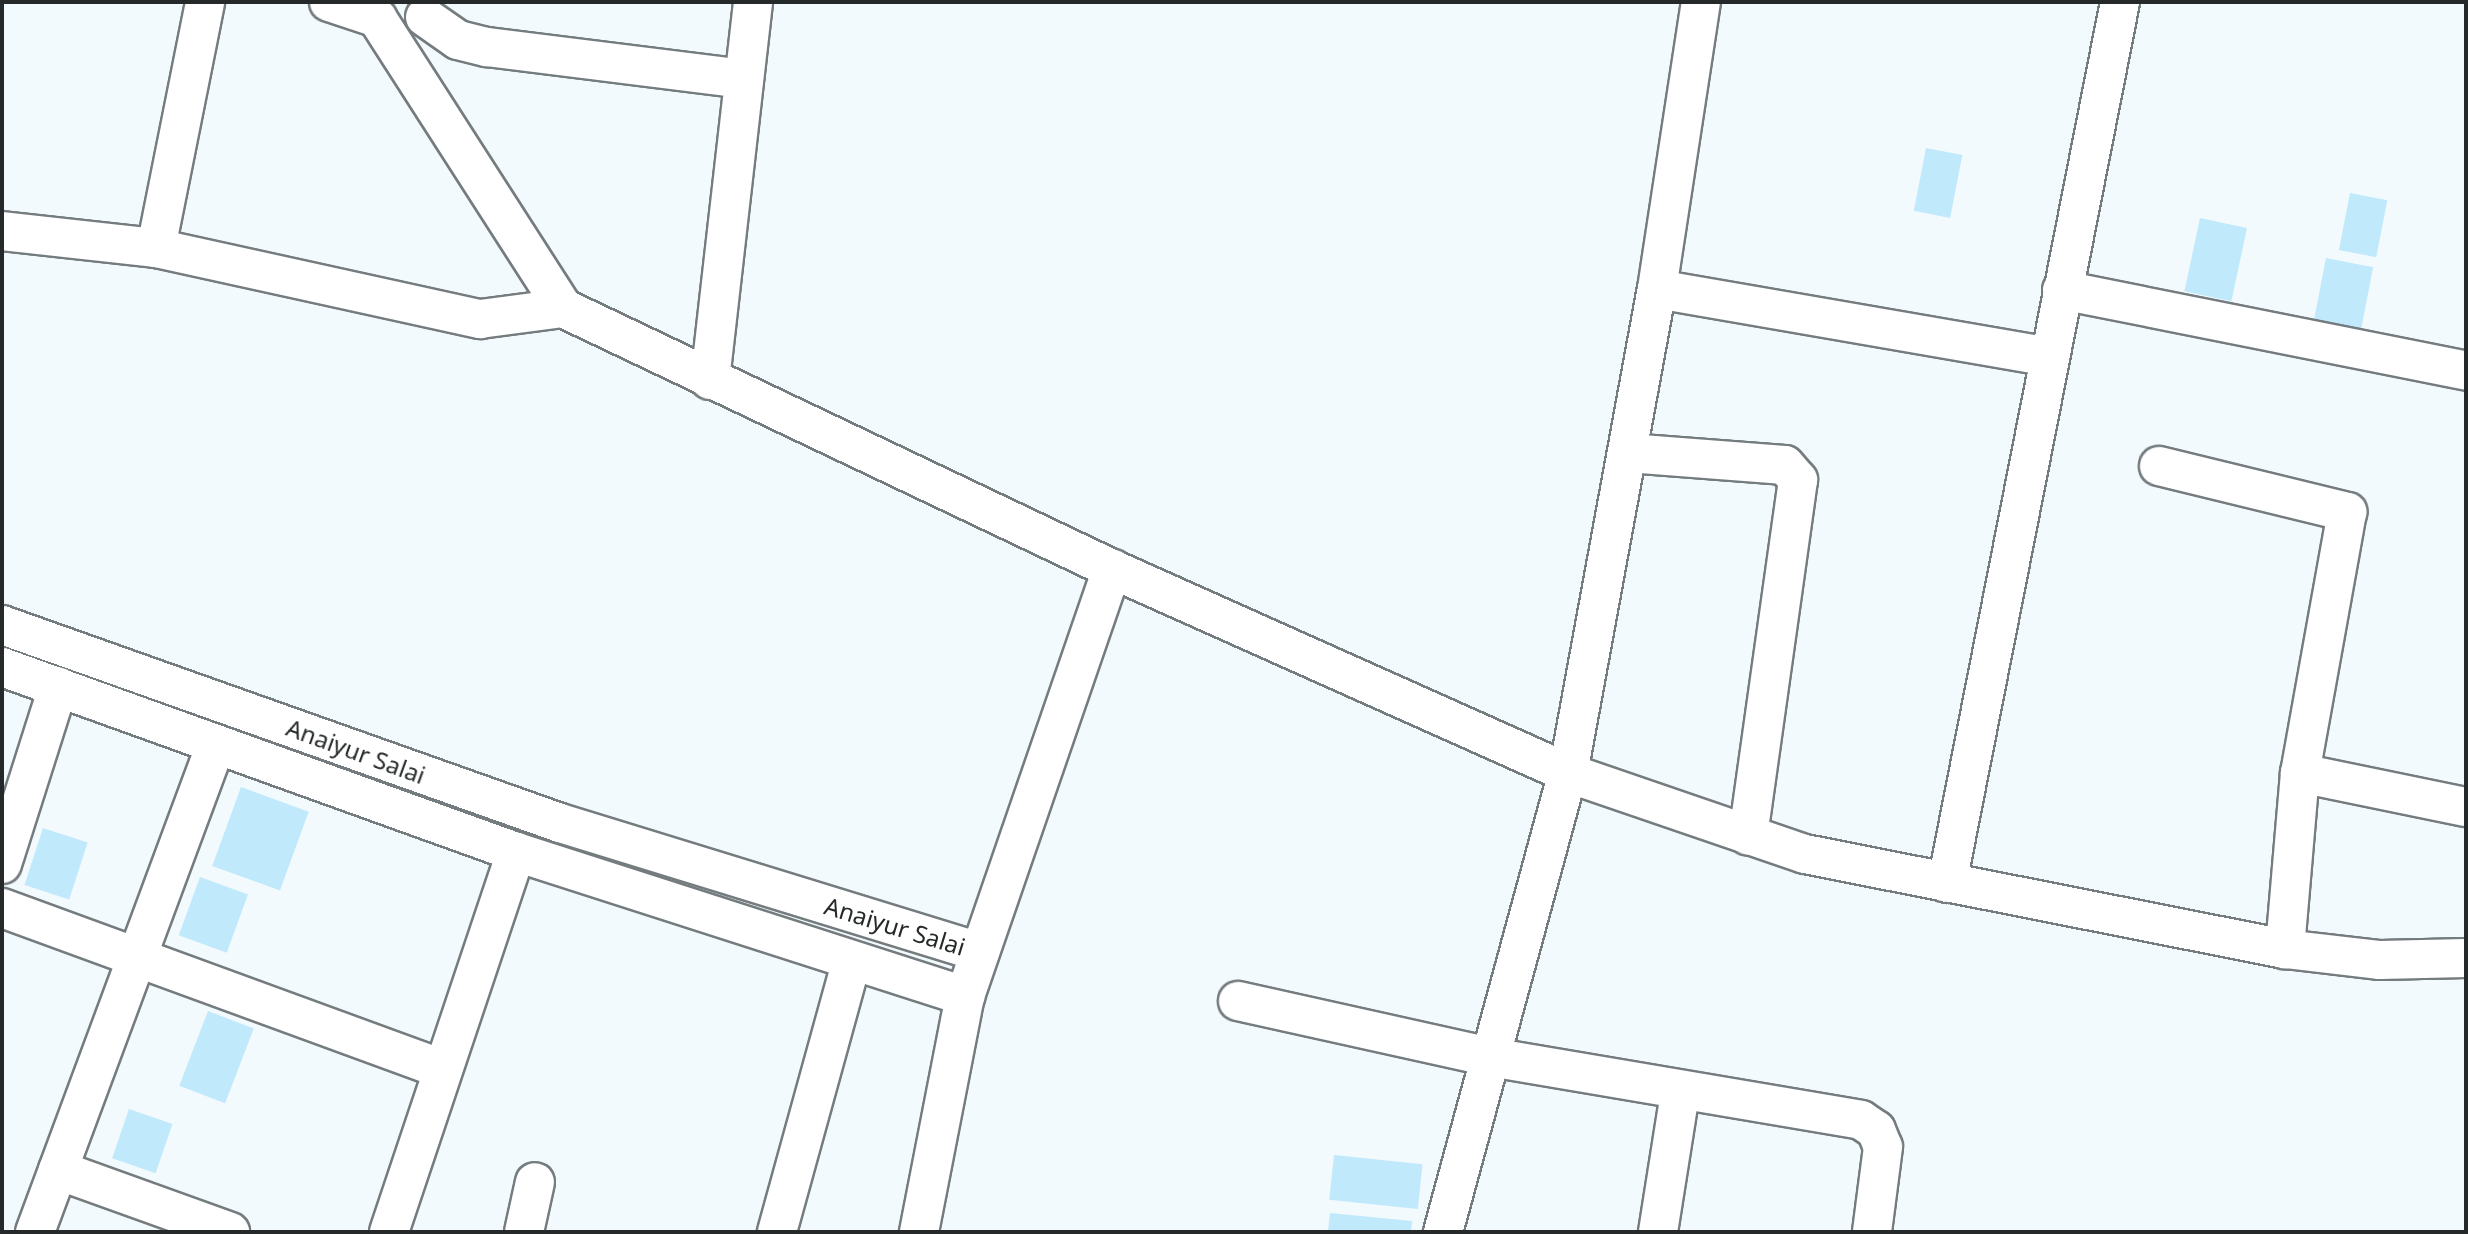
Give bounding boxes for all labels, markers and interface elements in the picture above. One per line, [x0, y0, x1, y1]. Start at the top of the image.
street label: Anaiyur Salai [283, 713, 429, 789]
street label: Anaiyur Salai [821, 891, 969, 961]

